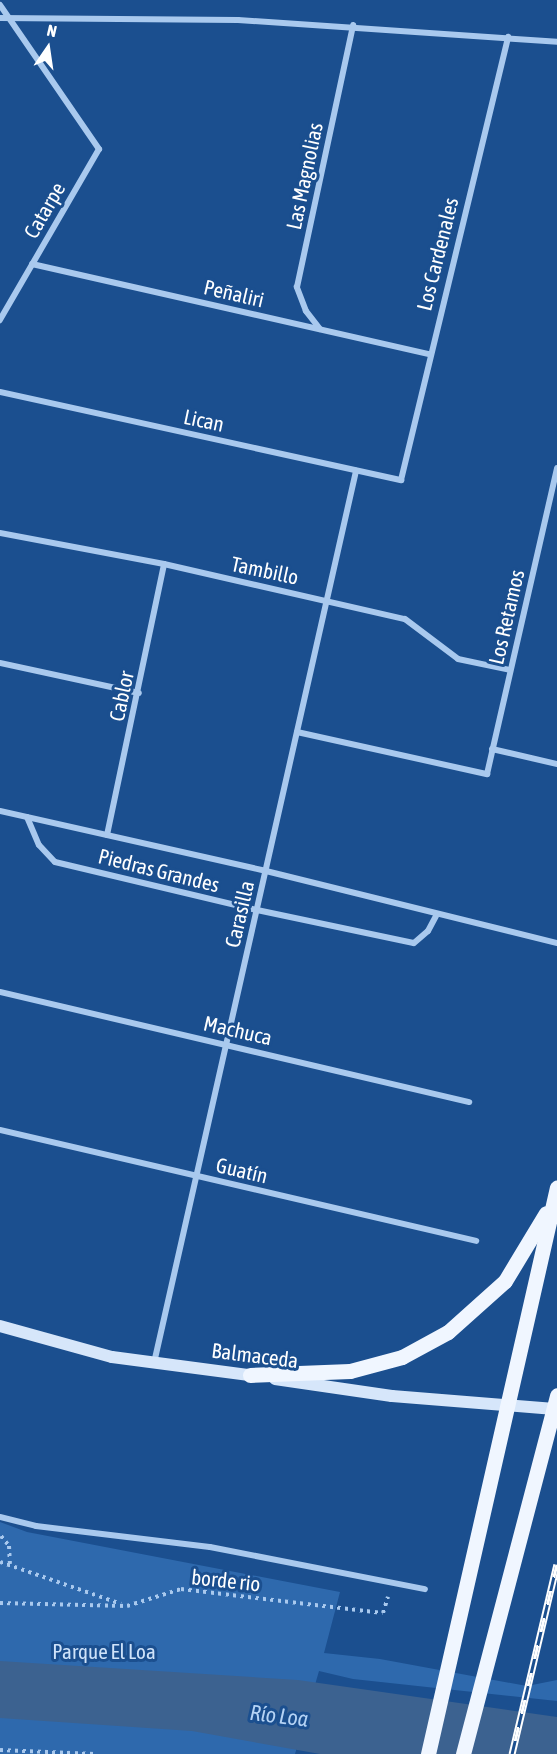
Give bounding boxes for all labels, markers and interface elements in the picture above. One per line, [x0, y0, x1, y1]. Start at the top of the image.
north arrow [18, 18, 78, 78]
text: N [45, 21, 59, 40]
street label: Las Magnolias [280, 120, 328, 232]
street label: Catarpe [18, 177, 70, 243]
street label: Los Cardenales [411, 195, 463, 313]
street label: Peñaliri [201, 274, 267, 312]
street label: Lican [181, 403, 227, 437]
street label: Tambillo [229, 551, 301, 589]
street label: Los Retamos [483, 567, 529, 667]
street label: Cablor [103, 669, 139, 723]
street label: Piedras Grandes [96, 843, 222, 897]
street label: Carasilla [219, 878, 259, 950]
street label: Machuca [201, 1010, 275, 1050]
street label: Guatín [214, 1152, 270, 1188]
street label: Balmaceda [210, 1337, 300, 1373]
street label: borde rio [190, 1564, 262, 1596]
park label: Parque El Loa [52, 1638, 156, 1664]
water label: Río Loa [248, 1699, 310, 1733]

